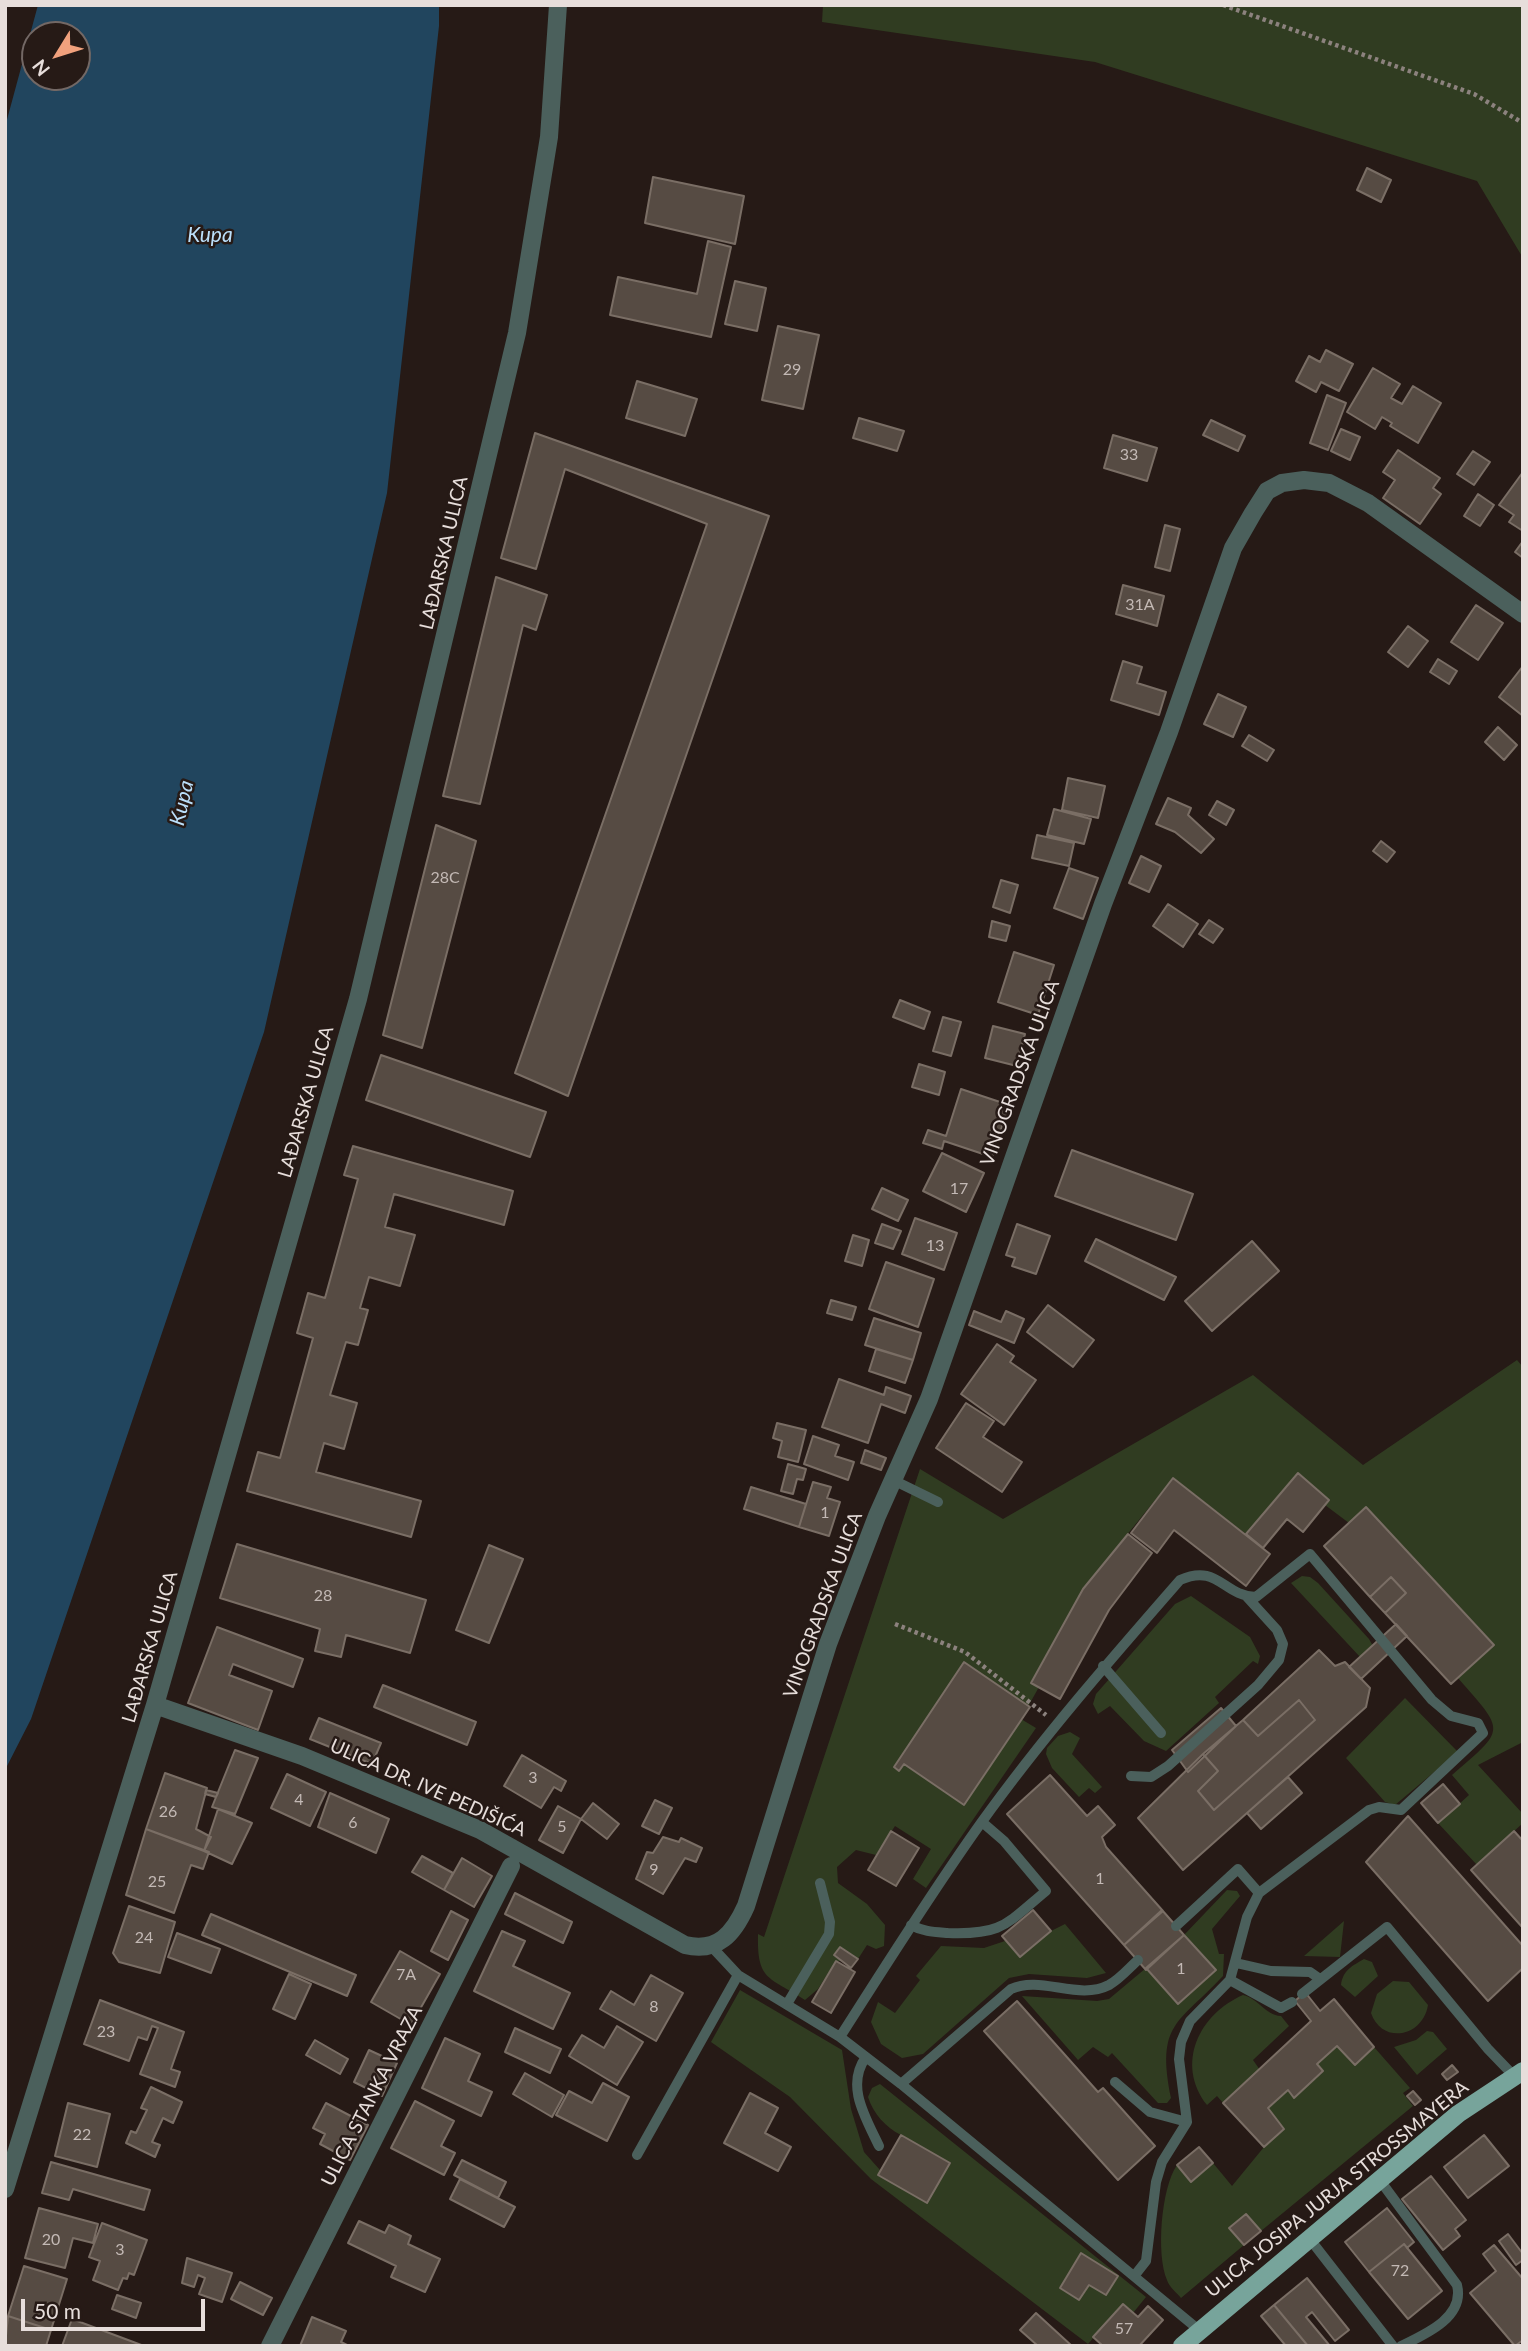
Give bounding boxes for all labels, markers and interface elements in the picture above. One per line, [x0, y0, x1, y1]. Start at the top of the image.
north arrow [21, 21, 91, 91]
text: N [27, 55, 54, 81]
water label: Kupa [187, 222, 233, 248]
house number: 29 [783, 360, 801, 380]
house number: 33 [1120, 445, 1138, 465]
street label: LAĐARSKA ULICA [415, 474, 473, 632]
house number: 31A [1125, 595, 1155, 615]
water label: Kupa [165, 778, 199, 828]
house number: 28C [430, 868, 460, 888]
street label: VINOGRADSKA ULICA [976, 977, 1064, 1169]
street label: LAĐARSKA ULICA [273, 1023, 339, 1181]
house number: 17 [950, 1179, 968, 1199]
house number: 13 [926, 1236, 944, 1256]
house number: 1 [820, 1503, 830, 1523]
street label: VINOGRADSKA ULICA [779, 1509, 867, 1701]
street label: LAĐARSKA ULICA [117, 1568, 183, 1726]
house number: 28 [314, 1586, 332, 1606]
street label: ULICA DR. IVE PEDIŠIĆA [326, 1734, 530, 1842]
house number: 3 [528, 1768, 538, 1788]
house number: 4 [294, 1790, 304, 1810]
house number: 26 [159, 1802, 177, 1822]
house number: 6 [348, 1813, 358, 1833]
house number: 5 [557, 1817, 567, 1837]
house number: 9 [649, 1860, 659, 1880]
house number: 1 [1095, 1869, 1105, 1889]
house number: 25 [148, 1872, 166, 1892]
house number: 24 [135, 1928, 153, 1948]
house number: 1 [1176, 1959, 1186, 1979]
house number: 7A [396, 1965, 416, 1985]
house number: 8 [649, 1997, 659, 2017]
street label: ULICA STANKA VRAZA [317, 2002, 427, 2190]
house number: 23 [97, 2022, 115, 2042]
street label: ULICA JOSIPA JURJA STROSSMAYERA [1201, 2076, 1473, 2302]
house number: 22 [73, 2125, 91, 2145]
house number: 20 [42, 2230, 60, 2250]
house number: 3 [115, 2240, 125, 2260]
house number: 72 [1391, 2261, 1409, 2281]
scale bar [24, 2284, 208, 2328]
text: 50 m [34, 2298, 81, 2323]
house number: 57 [1115, 2319, 1133, 2339]

